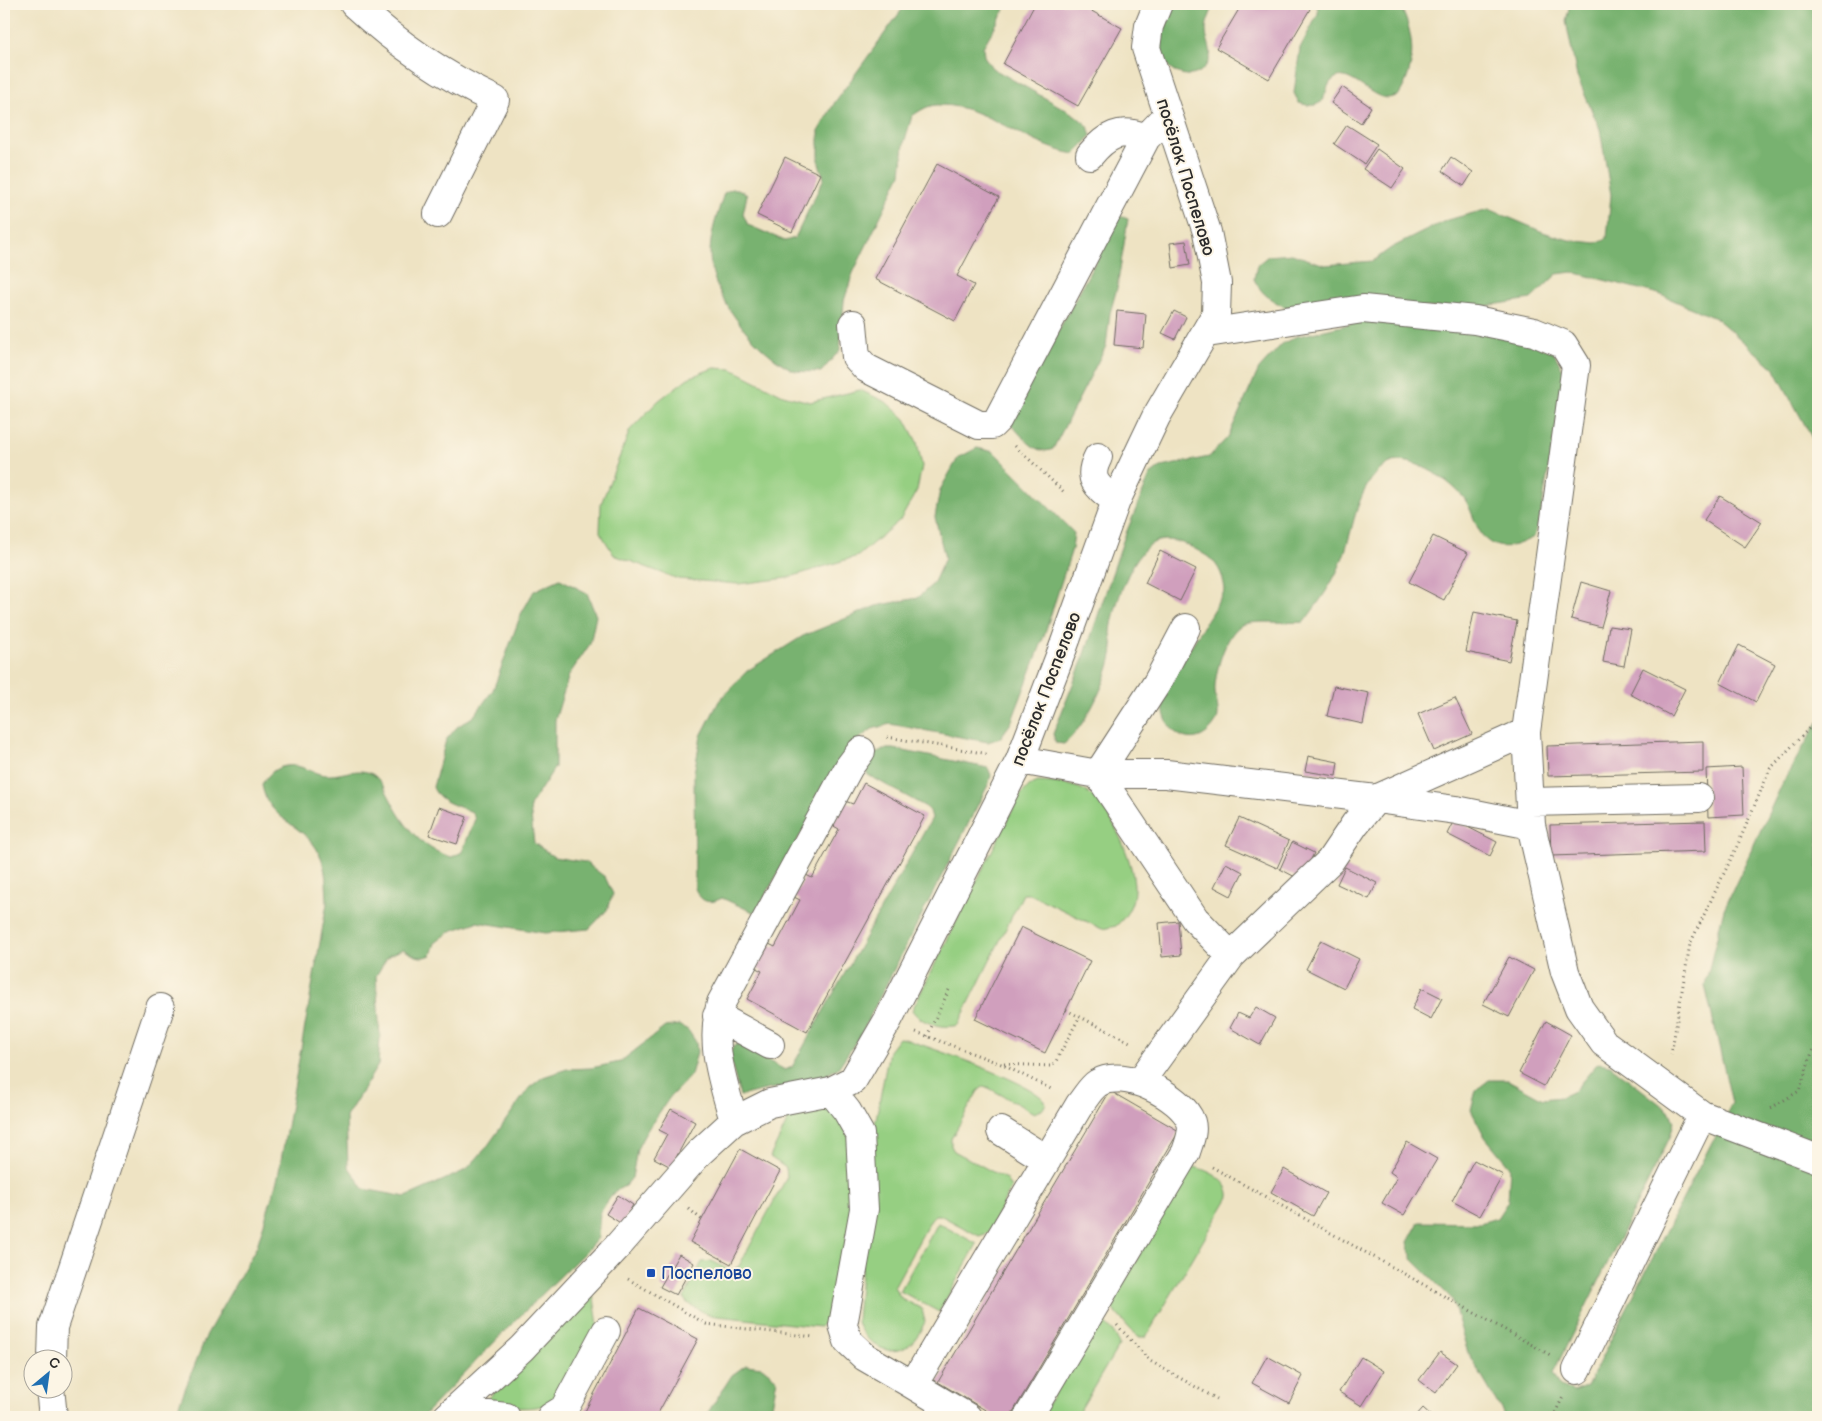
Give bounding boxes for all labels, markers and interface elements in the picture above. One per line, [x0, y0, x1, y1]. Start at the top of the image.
street label: посёлок Поспелово [1152, 96, 1219, 258]
street label: посёлок Поспелово [1007, 609, 1086, 769]
place label: Поспелово [661, 1263, 752, 1284]
marker: Поспелово [645, 1267, 657, 1279]
north arrow [22, 1348, 72, 1398]
text: С [46, 1353, 63, 1373]

